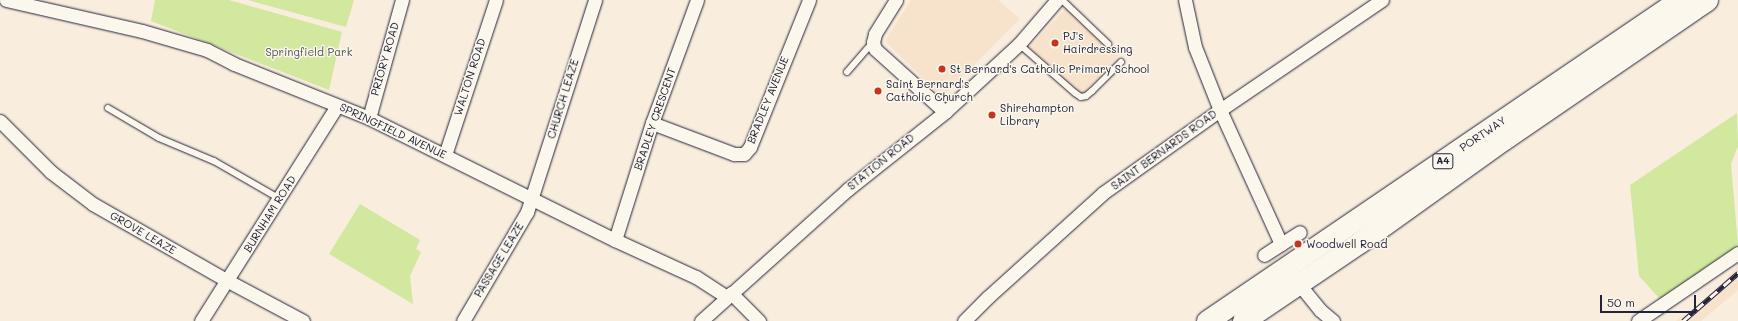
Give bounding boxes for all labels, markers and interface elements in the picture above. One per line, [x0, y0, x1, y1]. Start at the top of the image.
street label: PRIORY ROAD [368, 21, 402, 97]
place label: PJ's Hairdressing [1063, 30, 1132, 56]
street label: WALTON ROAD [451, 37, 489, 117]
marker: PJ's Hairdressing [1050, 38, 1060, 48]
park label: Springfield Park [266, 45, 352, 59]
street label: BRADLEY AVENUE [744, 54, 792, 146]
street label: CHURCH LEAZE [545, 58, 581, 140]
place label: St Bernard's Catholic Primary School [950, 62, 1150, 76]
marker: St Bernard's Catholic Primary School [937, 64, 947, 74]
street label: BRADLEY CRESCENT [631, 66, 679, 172]
place label: Saint Bernard's Catholic Church [886, 78, 973, 104]
marker: Saint Bernard's Catholic Church [873, 86, 883, 96]
street label: SPRINGFIELD AVENUE [338, 100, 448, 162]
place label: Shirehampton Library [1000, 102, 1074, 128]
street label: SAINT BERNARDS ROAD [1109, 107, 1219, 193]
marker: Shirehampton Library [987, 110, 997, 120]
street label: PORTWAY [1457, 114, 1509, 154]
street label: STATION ROAD [845, 131, 917, 193]
road number: A4 [1432, 153, 1454, 169]
street label: BURNHAM ROAD [241, 173, 299, 255]
street label: GROVE LEAZE [108, 209, 178, 257]
street label: PASSAGE LEAZE [471, 220, 527, 300]
place label: Woodwell Road [1306, 237, 1387, 251]
marker: Woodwell Road [1293, 239, 1303, 249]
scale bar [1602, 287, 1698, 313]
text: 50 m [1607, 294, 1635, 310]

